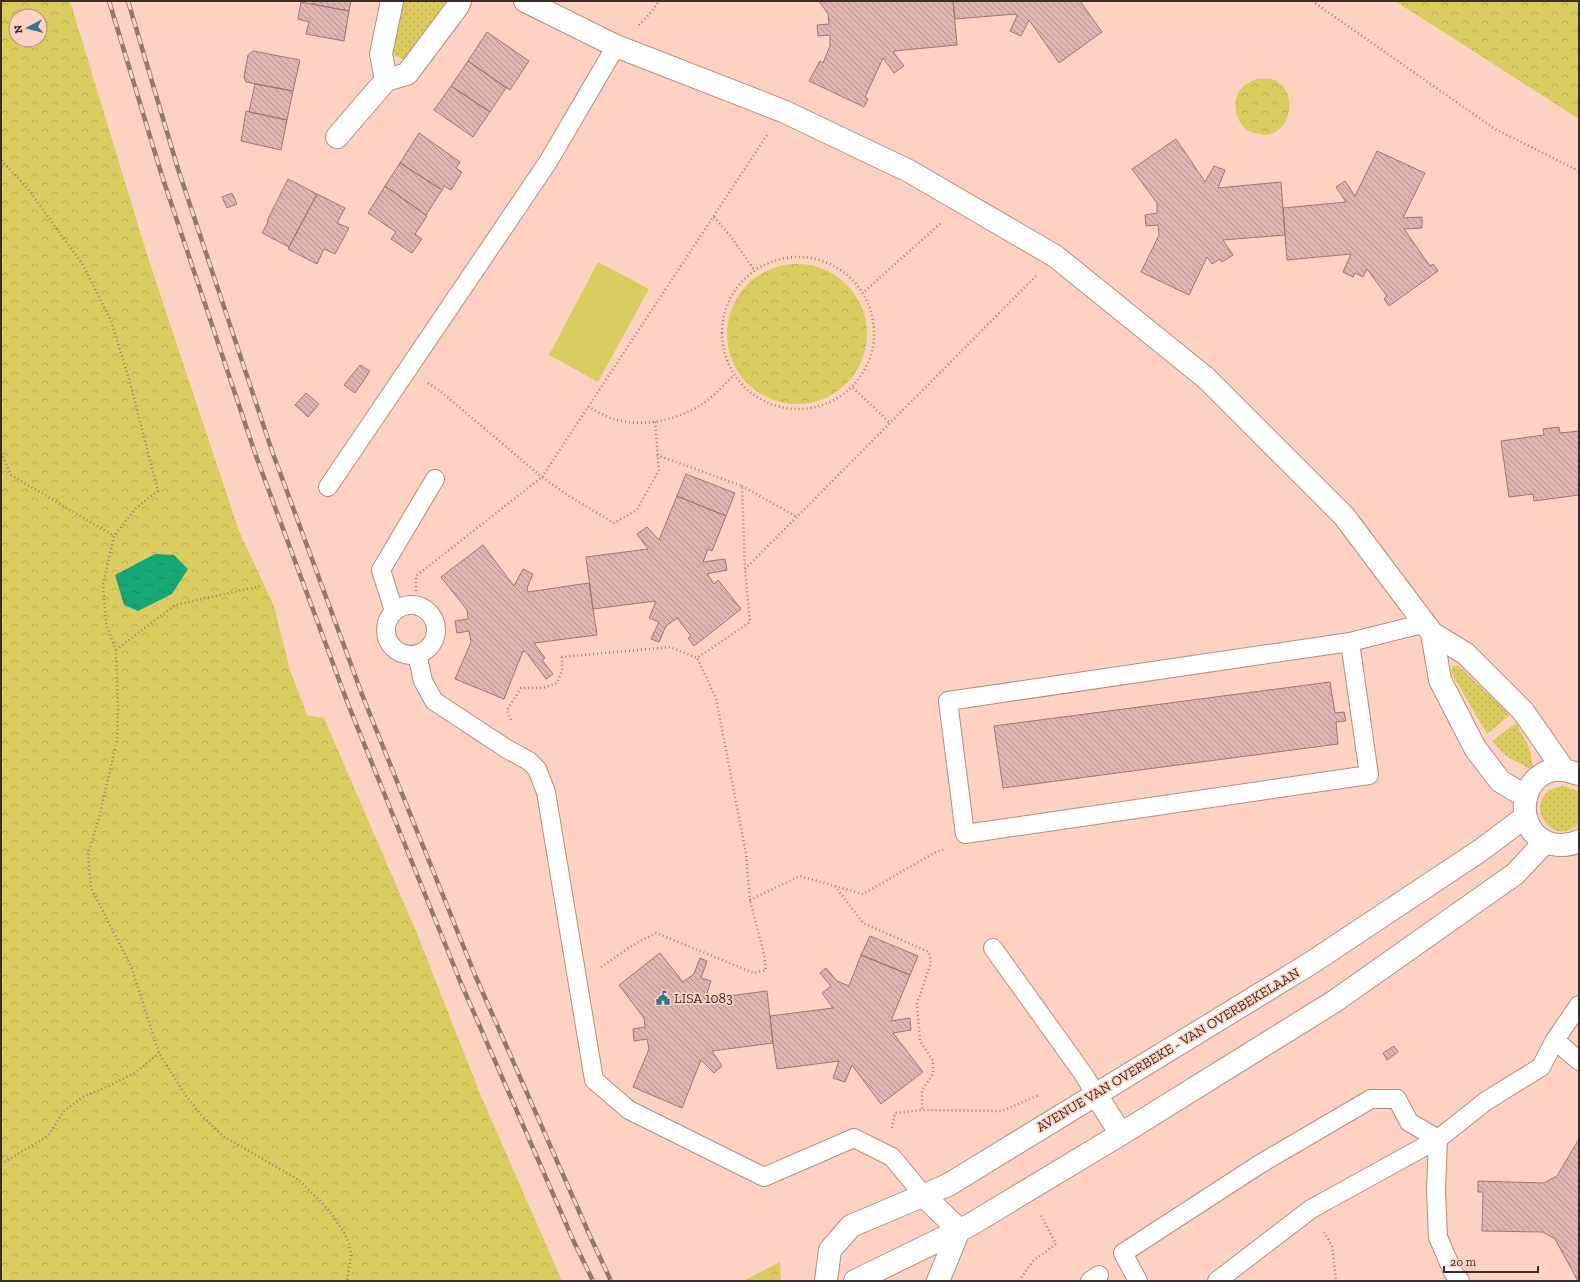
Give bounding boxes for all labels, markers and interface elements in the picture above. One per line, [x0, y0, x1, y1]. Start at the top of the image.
north arrow [8, 8, 48, 48]
text: N [12, 24, 26, 34]
street label: AVENUE VAN OVERBEKE - VAN OVERBEKELAAN [1033, 964, 1303, 1136]
public building icon: LISA 1083 [655, 990, 671, 1006]
place label: LISA 1083 [674, 990, 733, 1007]
scale bar [1444, 1248, 1538, 1274]
text: 20 m [1450, 1255, 1477, 1269]

